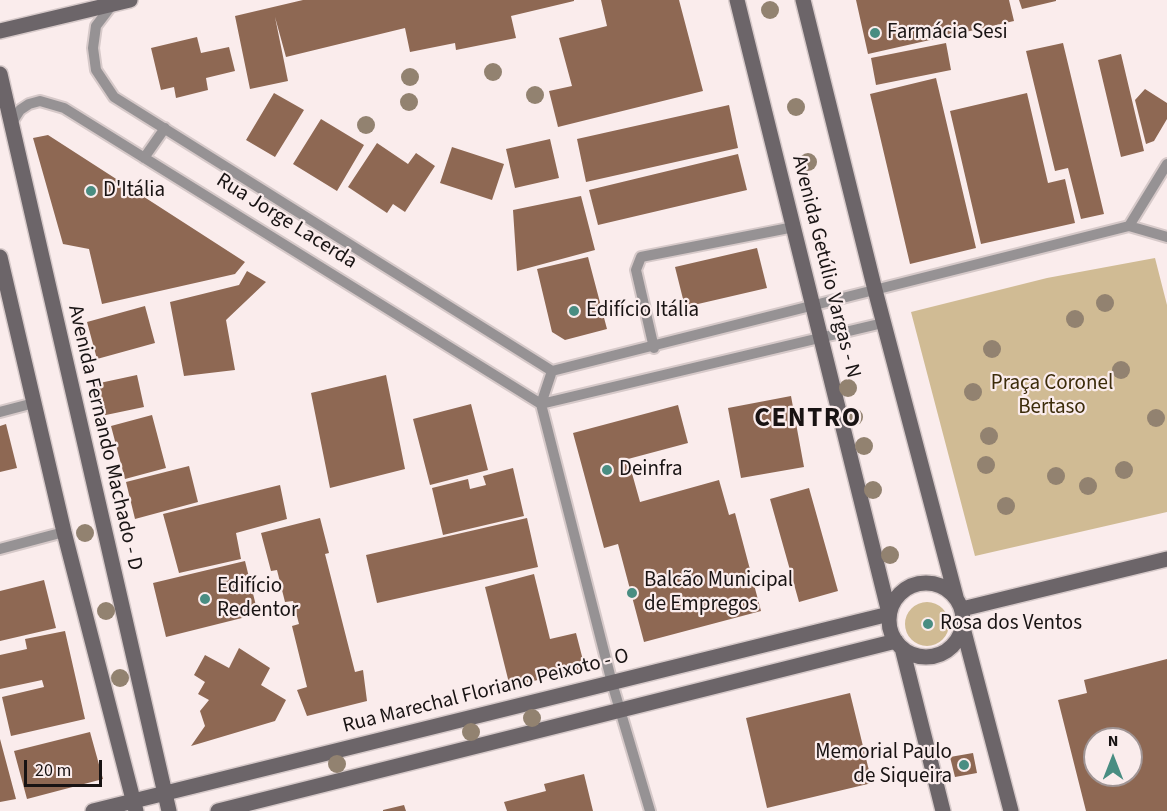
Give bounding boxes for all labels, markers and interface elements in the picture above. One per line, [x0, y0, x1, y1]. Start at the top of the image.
place label: Farmácia Sesi [887, 20, 1008, 46]
marker: Farmácia Sesi [868, 26, 882, 40]
street label: Avenida Getúlio Vargas - N [785, 153, 865, 381]
street label: Rua Jorge Lacerda [211, 169, 361, 275]
place label: D'Itália [103, 178, 165, 204]
marker: D'Itália [84, 184, 98, 198]
place label: Edifício Itália [586, 298, 699, 324]
street label: Avenida Fernando Machado - D [61, 303, 147, 573]
marker: Edifício Itália [567, 304, 581, 318]
park label: Praça Coronel Bertaso [991, 371, 1113, 421]
district label: CENTRO [754, 404, 862, 436]
place label: Deinfra [619, 457, 682, 483]
marker: Deinfra [600, 463, 614, 477]
place label: Balcão Municipal de Empregos [644, 568, 793, 618]
place label: Edifício Redentor [217, 574, 298, 624]
marker: Balcão Municipal de Empregos [625, 586, 639, 600]
marker: Edifício Redentor [198, 592, 212, 606]
place label: Rosa dos Ventos [940, 611, 1082, 637]
marker: Rosa dos Ventos [921, 617, 935, 631]
street label: Rua Marechal Floriano Peixoto - O [340, 644, 632, 740]
north arrow [1083, 727, 1143, 787]
text: N [1108, 730, 1118, 752]
place label: Memorial Paulo de Siqueira [815, 740, 952, 790]
scale bar [27, 748, 105, 786]
text: 20 m [35, 758, 71, 783]
marker: Memorial Paulo de Siqueira [957, 758, 971, 772]

